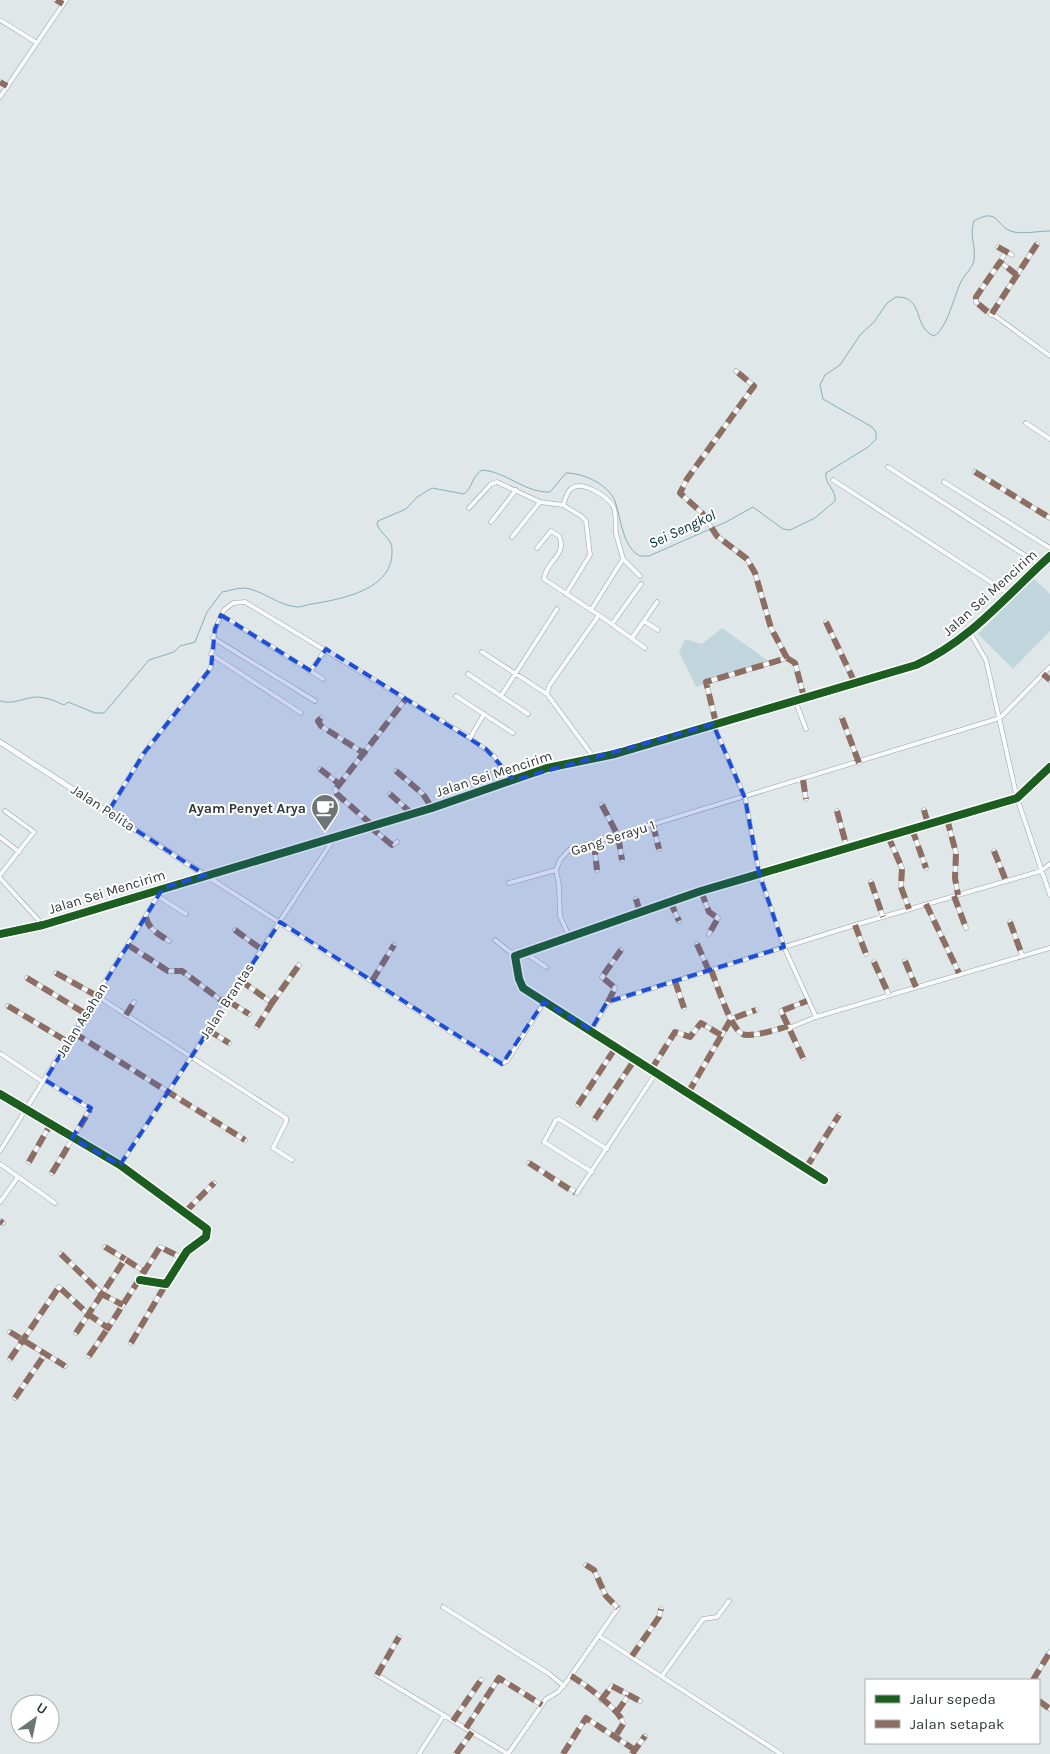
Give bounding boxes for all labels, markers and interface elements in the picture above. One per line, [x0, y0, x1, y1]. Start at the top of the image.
water label: Sei Sengkol [646, 506, 719, 552]
street label: Jalan Sei Mencirim [939, 546, 1041, 640]
street label: Jalan Sei Mencirim [434, 747, 554, 801]
street label: Jalan Pelita [68, 781, 138, 835]
cafe icon: Ayam Penyet Arya [310, 793, 340, 832]
place label: Ayam Penyet Arya [188, 800, 306, 817]
street label: Gang Serayu 1 [569, 816, 657, 860]
street label: Jalan Sei Mencirim [47, 866, 167, 918]
street label: Jalan Brantas [196, 960, 258, 1042]
street label: Jalan Asahan [52, 980, 112, 1060]
legend [865, 1679, 1040, 1744]
text: Jalur sepeda [910, 1690, 996, 1708]
north arrow [10, 1694, 60, 1744]
text: U [33, 1699, 50, 1718]
text: Jalan setapak [910, 1715, 1004, 1733]

